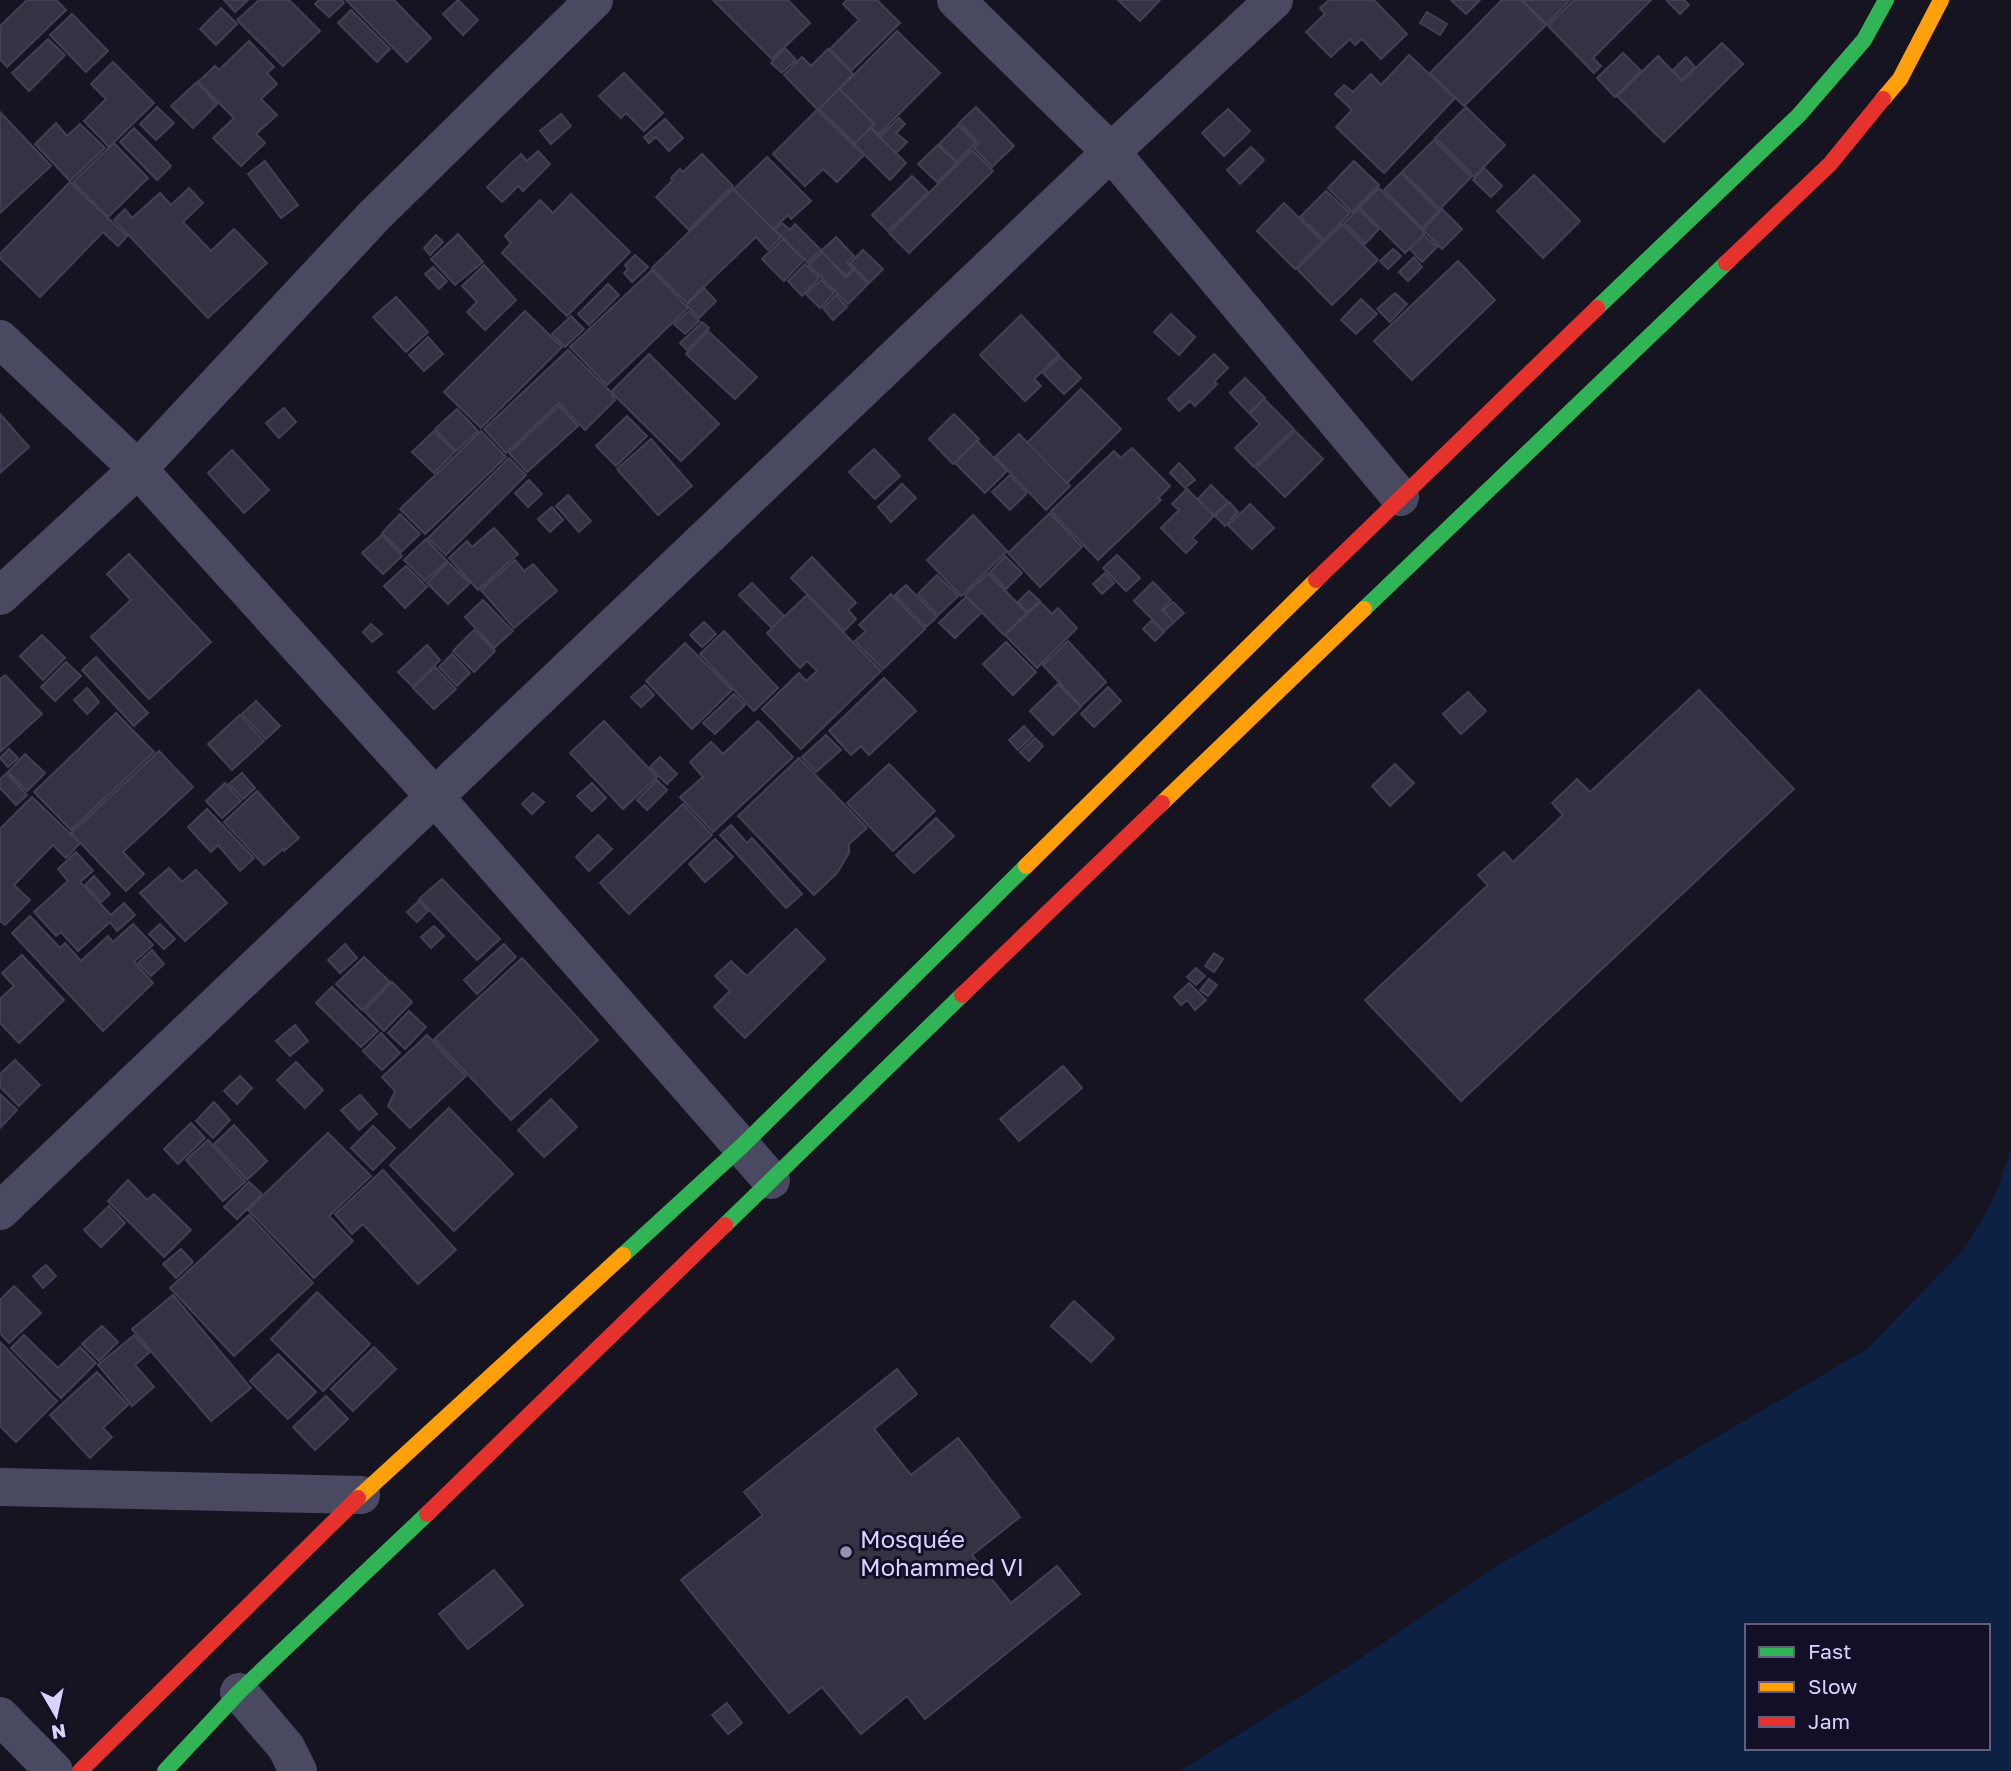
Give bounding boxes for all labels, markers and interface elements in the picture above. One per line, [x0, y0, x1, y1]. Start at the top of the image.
place label: Mosquée Mohammed VI [860, 1524, 1024, 1581]
marker: Mosquée Mohammed VI [838, 1544, 854, 1560]
legend [1745, 1624, 1990, 1750]
text: Fast [1808, 1638, 1851, 1664]
text: Slow [1808, 1673, 1857, 1699]
north arrow [21, 1680, 91, 1750]
text: Jam [1808, 1708, 1850, 1734]
text: N [50, 1720, 68, 1745]

